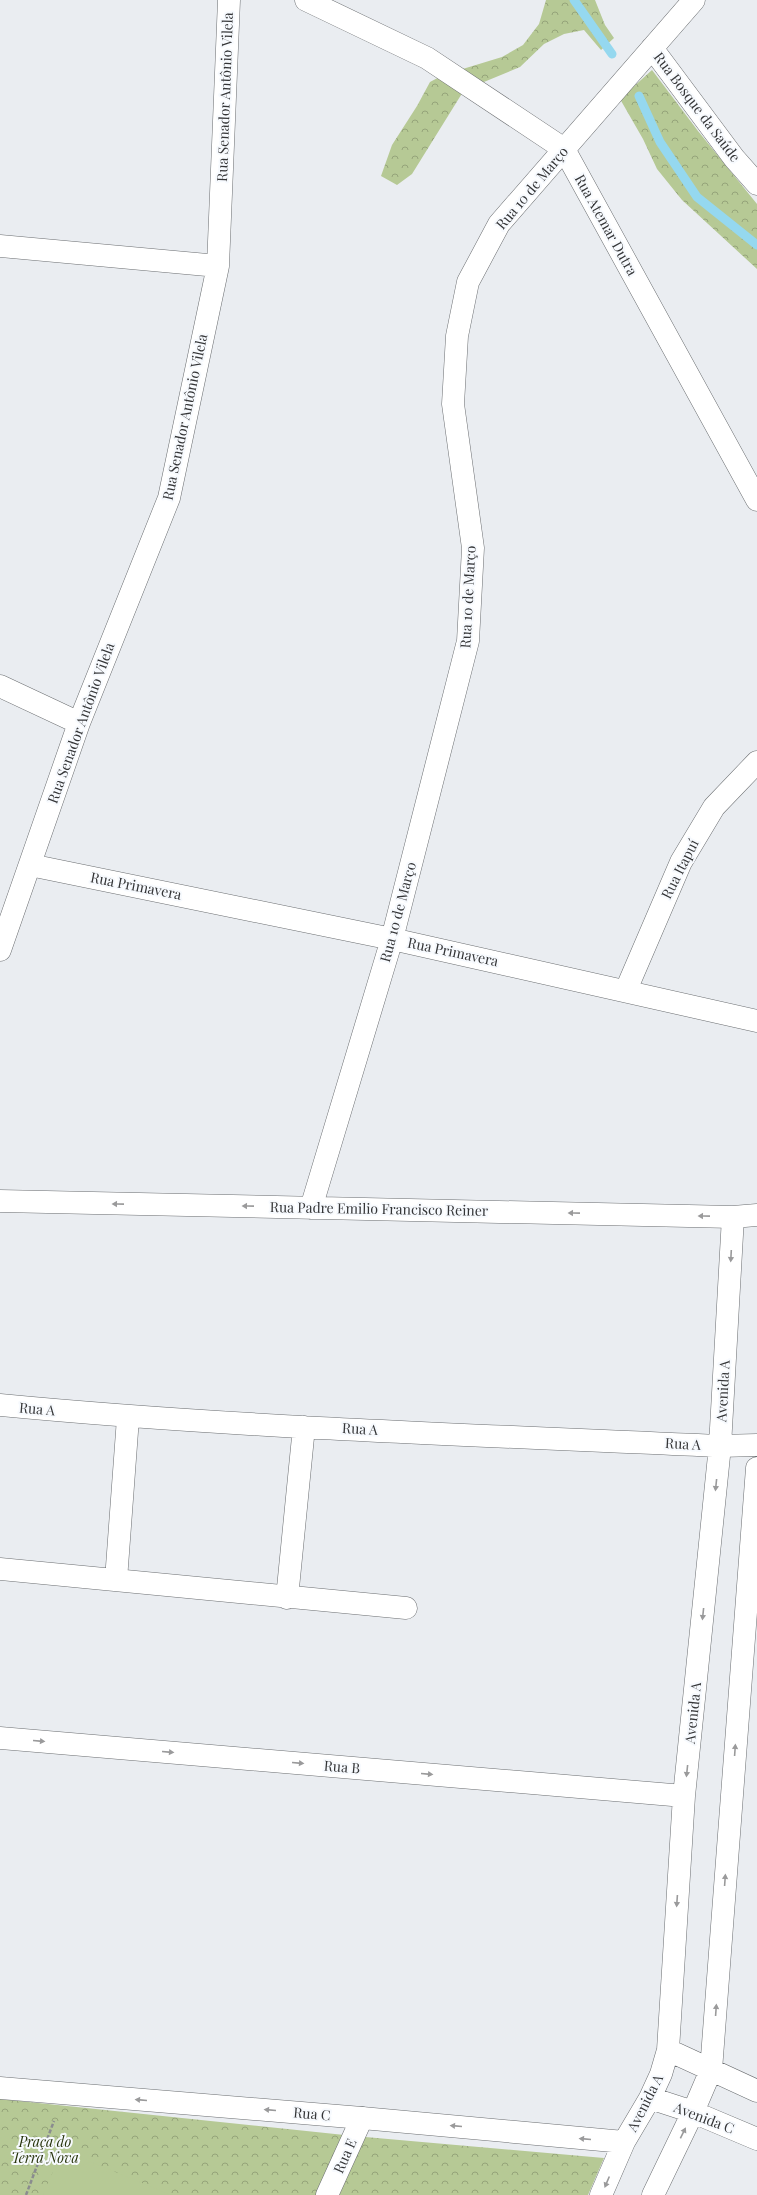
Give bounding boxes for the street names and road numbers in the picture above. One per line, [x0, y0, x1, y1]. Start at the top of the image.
street label: Rua Senador Antônio Vilela [212, 12, 237, 182]
street label: Rua Bosque da Saúde [650, 48, 745, 166]
street label: Rua 10 de Março [491, 142, 572, 233]
street label: Rua Atemar Dutra [571, 171, 642, 279]
street label: Rua Senador Antônio Vilela [158, 332, 211, 502]
street label: Rua 10 de Março [455, 545, 480, 649]
street label: Rua Senador Antônio Vilela [43, 640, 118, 806]
street label: Rua Itapuí [656, 836, 703, 902]
street label: Rua 10 de Março [375, 859, 420, 964]
street label: Rua Primavera [89, 867, 183, 904]
street label: Rua Primavera [406, 933, 500, 970]
street label: Rua Padre Emilio Francisco Reiner [270, 1197, 489, 1220]
street label: Avenida A [711, 1359, 734, 1423]
street label: Rua A [18, 1397, 56, 1420]
street label: Rua A [342, 1418, 379, 1439]
street label: Rua A [665, 1433, 702, 1454]
street label: Avenida A [680, 1681, 705, 1746]
street label: Rua B [323, 1755, 361, 1778]
street label: Avenida A [622, 2071, 667, 2136]
street label: Avenida C [670, 2097, 737, 2138]
street label: Rua C [293, 2102, 331, 2125]
street label: Rua E [329, 2135, 361, 2176]

